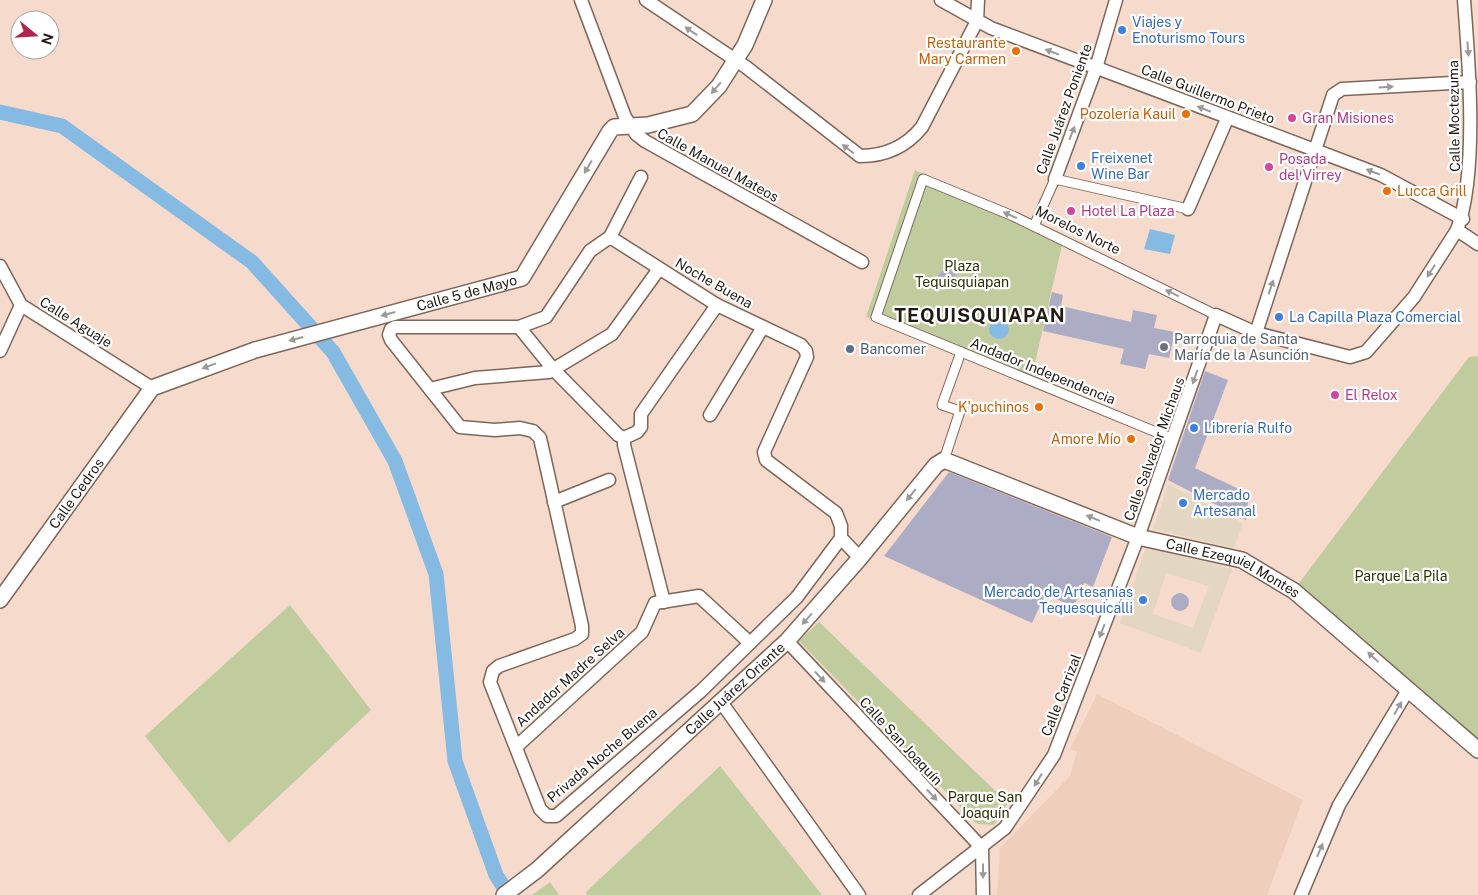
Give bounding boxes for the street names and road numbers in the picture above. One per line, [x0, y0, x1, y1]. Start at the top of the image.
street label: Calle Juárez Poniente [1033, 41, 1095, 177]
street label: Calle Moctezuma [1445, 60, 1463, 172]
street label: Calle Guillermo Prieto [1139, 61, 1277, 127]
street label: Calle Manuel Mateos [655, 125, 781, 205]
street label: Morelos Norte [1033, 203, 1123, 258]
street label: Noche Buena [673, 254, 755, 312]
street label: Calle 5 de Mayo [415, 272, 519, 314]
street label: Calle Aguaje [37, 293, 115, 351]
street label: Andador Independencia [968, 335, 1118, 407]
street label: Calle Salvador Michaus [1121, 375, 1187, 523]
street label: Calle Cedros [46, 455, 107, 532]
street label: Calle Ezequiel Montes [1164, 535, 1303, 601]
street label: Andador Madre Selva [513, 624, 627, 730]
street label: Calle Juárez Oriente [682, 639, 788, 738]
street label: Calle Carrizal [1038, 652, 1084, 738]
street label: Calle San Joaquín [856, 694, 946, 788]
street label: Privada Noche Buena [544, 704, 660, 806]

